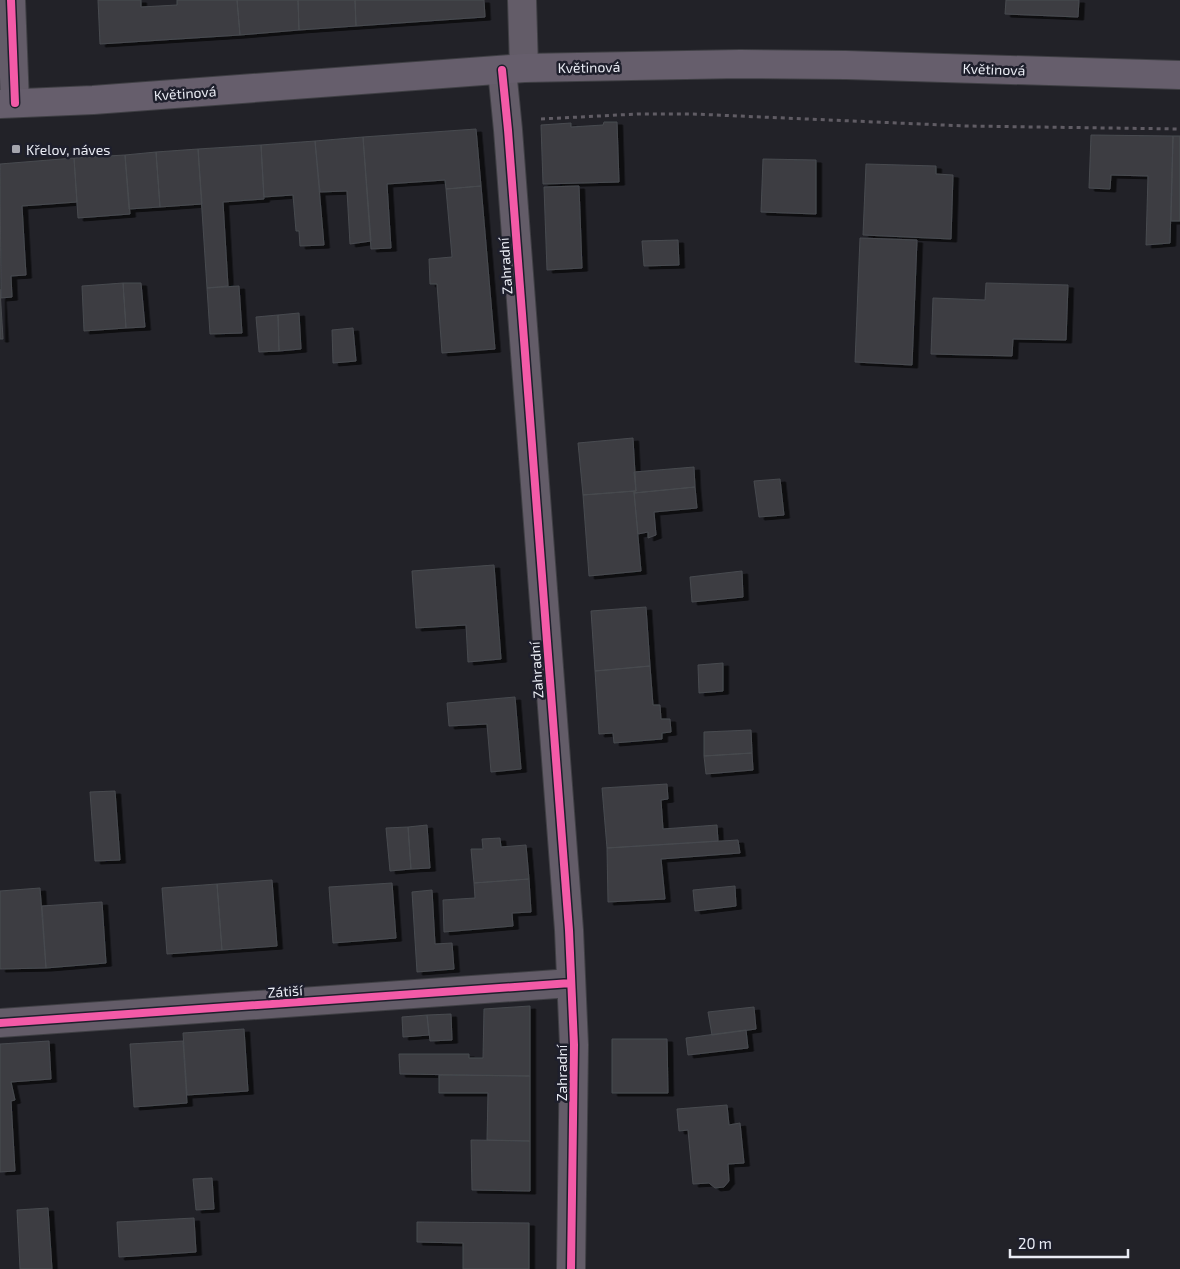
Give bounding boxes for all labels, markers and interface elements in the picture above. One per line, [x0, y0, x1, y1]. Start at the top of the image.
street label: Květinová [558, 58, 620, 76]
street label: Květinová [962, 59, 1026, 79]
street label: Květinová [153, 82, 217, 104]
place label: Křelov, náves [26, 141, 110, 158]
marker: Křelov, náves [10, 143, 22, 155]
street label: Zahradní [495, 237, 515, 295]
street label: Zahradní [526, 641, 546, 699]
street label: Zátiší [267, 981, 304, 1001]
street label: Zahradní [553, 1044, 570, 1101]
scale bar [1010, 1226, 1128, 1258]
text: 20 m [1018, 1234, 1052, 1252]

